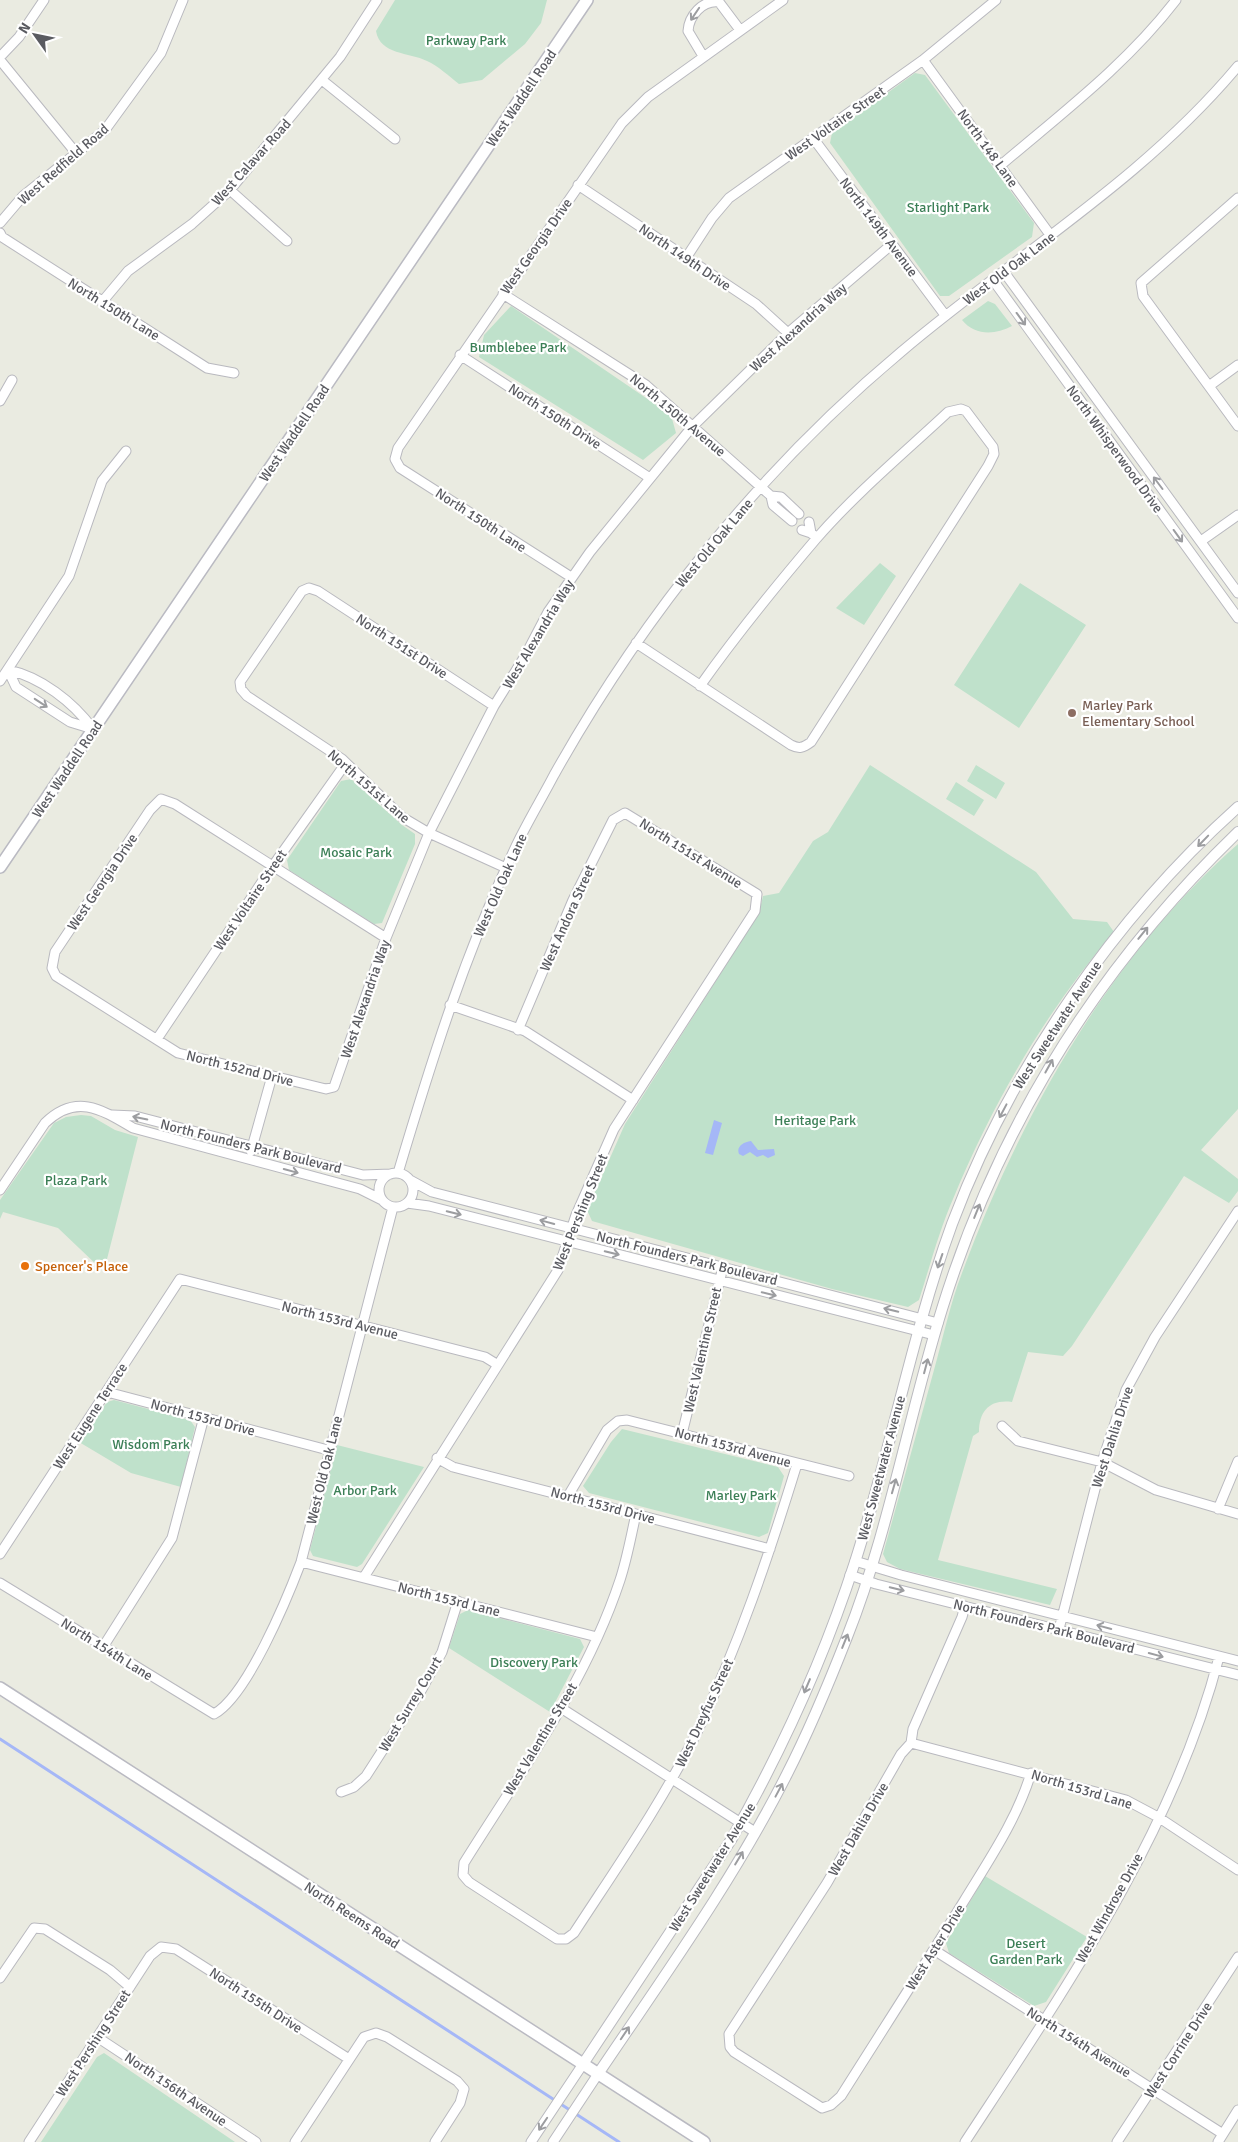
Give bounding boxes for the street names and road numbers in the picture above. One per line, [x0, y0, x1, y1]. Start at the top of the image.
street label: West Waddell Road [483, 46, 560, 150]
street label: West Voltaire Street [782, 82, 889, 164]
street label: North 148 Lane [954, 106, 1022, 191]
street label: West Calavar Road [208, 116, 295, 209]
street label: West Redfield Road [14, 120, 112, 208]
street label: North 149th Avenue [836, 174, 921, 280]
street label: West Georgia Drive [497, 195, 576, 298]
street label: North 149th Drive [635, 220, 734, 295]
street label: West Old Oak Lane [960, 228, 1059, 309]
street label: North 150th Lane [65, 274, 163, 344]
street label: West Alexandria Way [746, 279, 851, 375]
street label: North 150th Avenue [626, 370, 729, 460]
street label: North 150th Drive [505, 380, 604, 453]
street label: West Waddell Road [256, 381, 333, 485]
street label: North Whisperwood Drive [1063, 382, 1167, 516]
street label: North 150th Lane [432, 485, 529, 556]
street label: West Old Oak Lane [672, 495, 757, 591]
street label: West Alexandria Way [499, 576, 578, 692]
street label: North 151st Drive [353, 610, 451, 682]
street label: West Waddell Road [29, 717, 106, 821]
street label: North 151st Lane [324, 746, 413, 827]
street label: North 151st Avenue [636, 815, 745, 892]
street label: West Georgia Drive [64, 831, 141, 934]
street label: West Old Oak Lane [470, 831, 531, 940]
street label: West Voltaire Street [210, 846, 291, 954]
street label: West Andora Street [536, 862, 599, 974]
street label: West Alexandria Way [337, 937, 394, 1061]
street label: West Sweetwater Avenue [1010, 958, 1105, 1093]
street label: North 152nd Drive [184, 1047, 295, 1090]
street label: North Founders Park Boulevard [158, 1116, 343, 1177]
street label: West Pershing Street [549, 1151, 612, 1273]
street label: North Founders Park Boulevard [594, 1228, 779, 1289]
street label: West Valentine Street [680, 1285, 725, 1415]
street label: North 153rd Avenue [280, 1298, 400, 1343]
street label: West Eugene Terrace [50, 1360, 131, 1473]
street label: West Dahlia Drive [1088, 1384, 1137, 1490]
street label: West Sweetwater Avenue [854, 1394, 909, 1543]
street label: North 153rd Drive [149, 1395, 257, 1440]
street label: West Old Oak Lane [303, 1414, 346, 1526]
street label: North 153rd Avenue [673, 1424, 793, 1471]
street label: North 153rd Drive [549, 1483, 657, 1528]
street label: North 153rd Lane [396, 1579, 502, 1620]
street label: North Founders Park Boulevard [951, 1596, 1136, 1657]
street label: North 154th Lane [58, 1614, 156, 1684]
street label: West Surrey Court [375, 1654, 446, 1755]
street label: West Dreyfus Street [672, 1656, 737, 1770]
street label: West Valentine Street [500, 1680, 581, 1799]
street label: North 153rd Lane [1029, 1766, 1135, 1813]
street label: West Dahlia Drive [825, 1779, 892, 1879]
street label: West Sweetwater Avenue [666, 1799, 759, 1935]
street label: West Windrose Drive [1072, 1850, 1147, 1966]
street label: North Reems Road [301, 1878, 403, 1953]
street label: West Aster Drive [902, 1901, 969, 1994]
street label: North 155th Drive [206, 1964, 305, 2037]
street label: West Pershing Street [52, 1986, 134, 2100]
street label: West Corrine Drive [1141, 1999, 1216, 2102]
street label: North 154th Avenue [1023, 2003, 1134, 2081]
street label: North 156th Avenue [121, 2049, 230, 2130]

